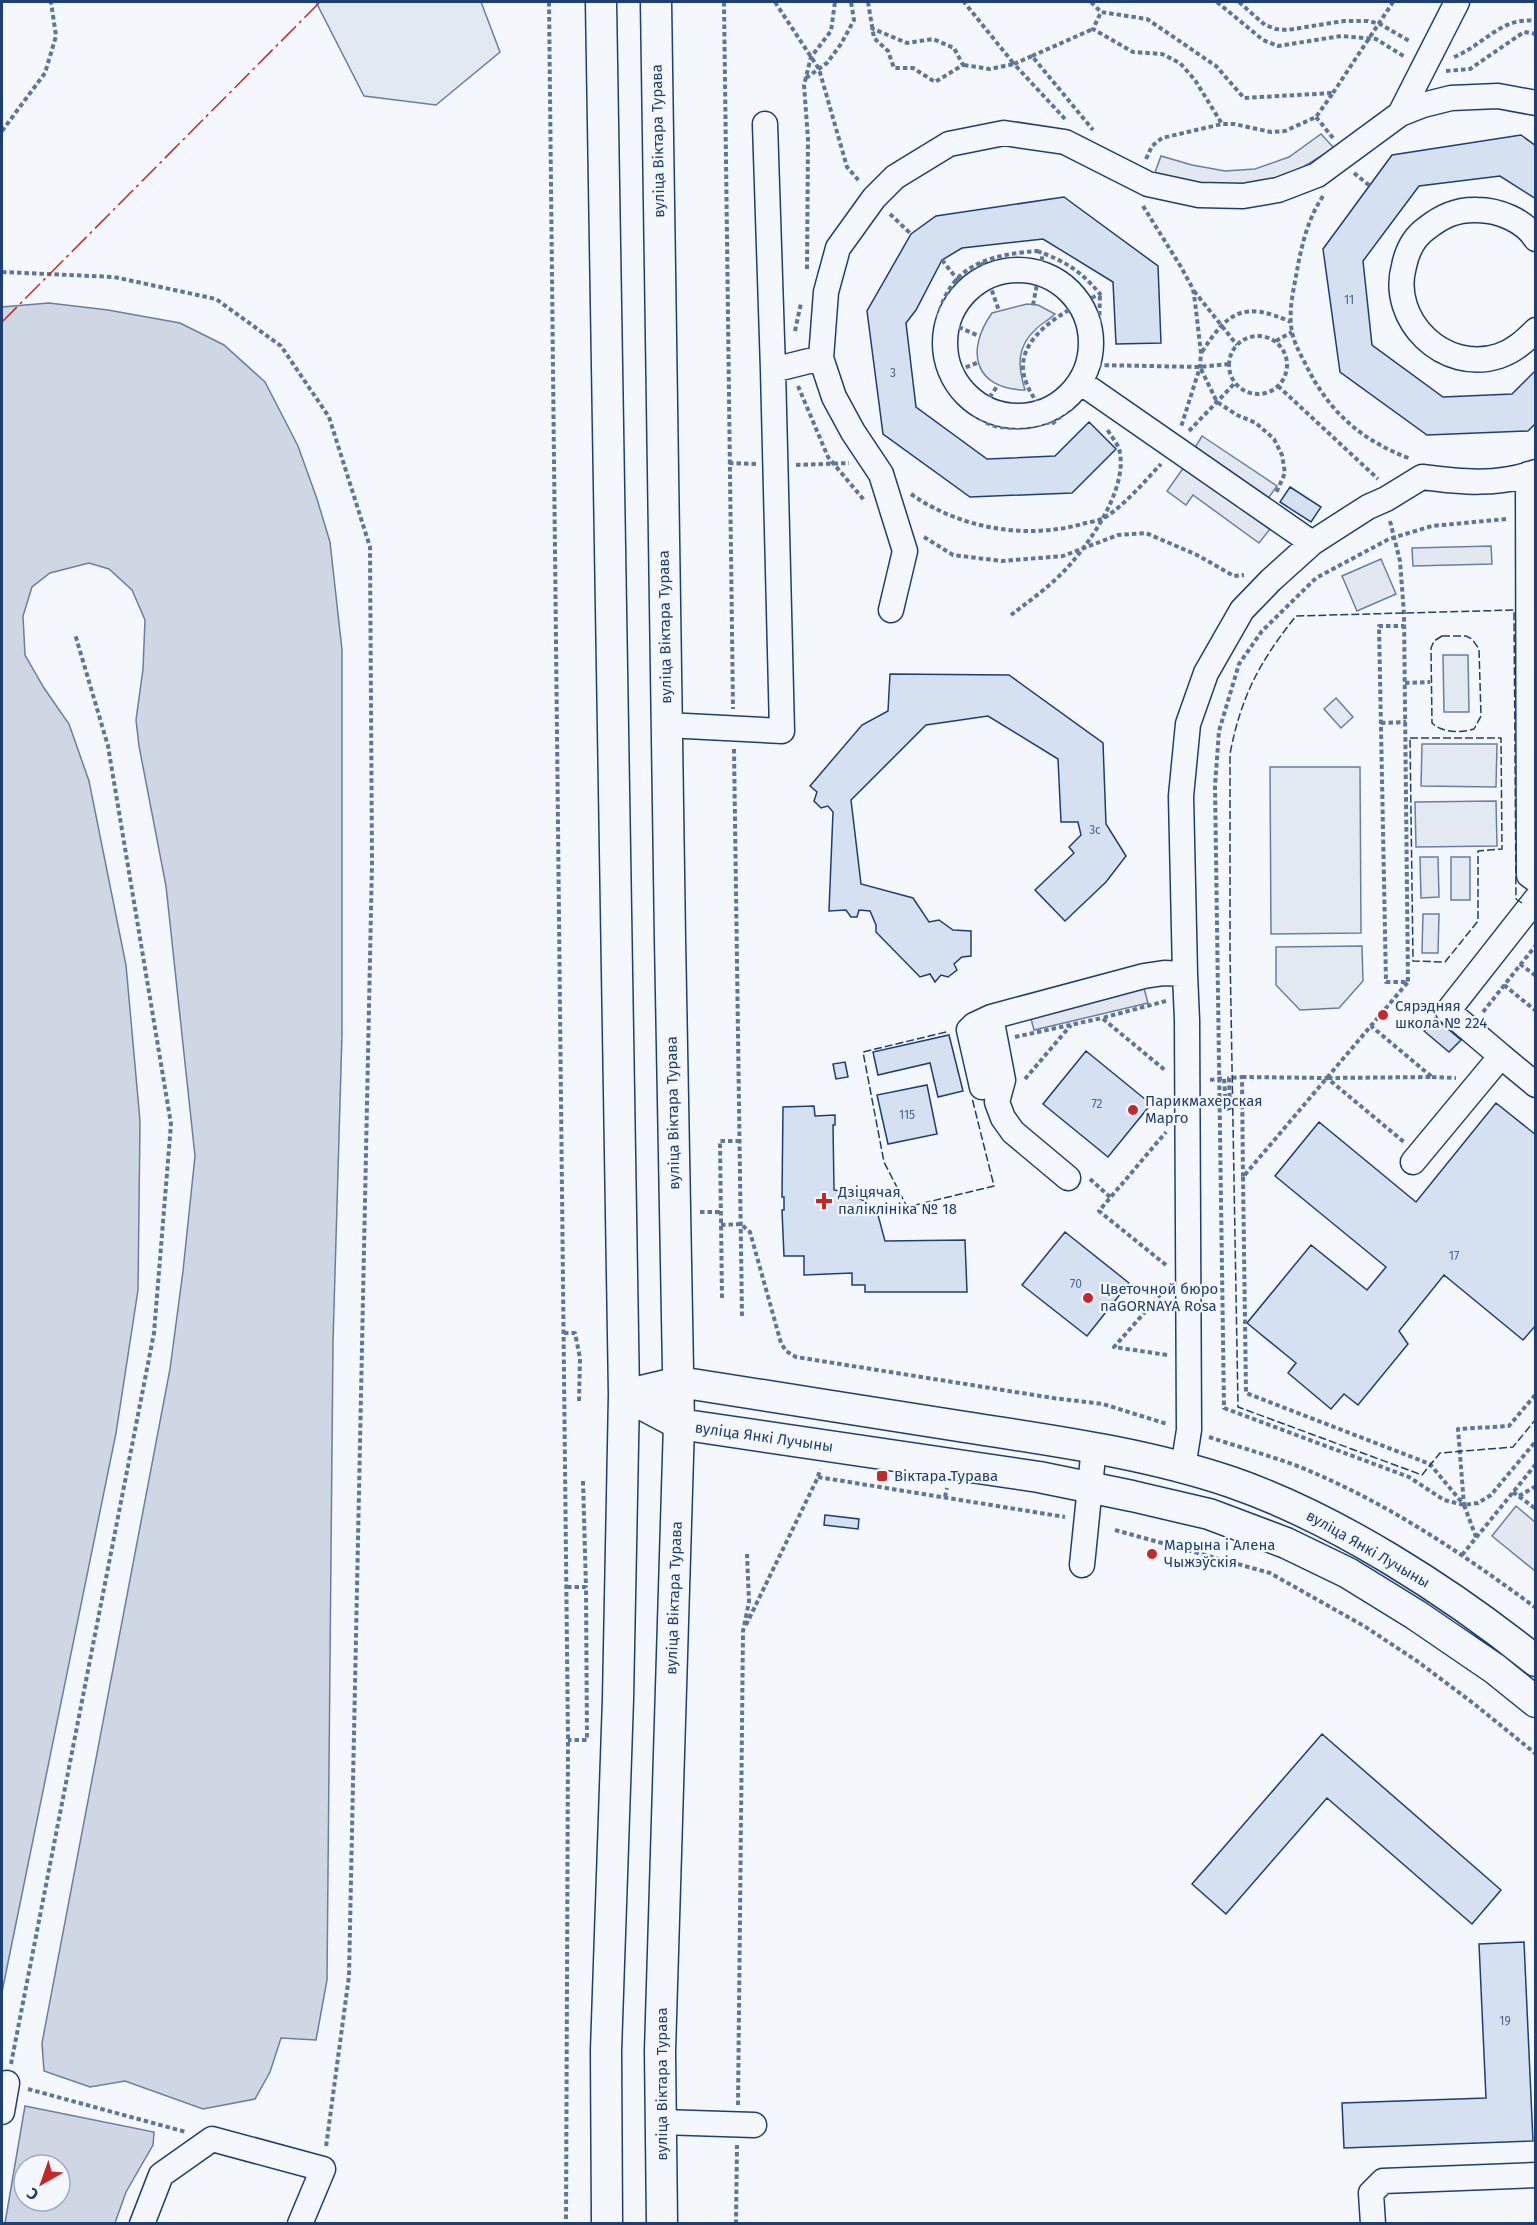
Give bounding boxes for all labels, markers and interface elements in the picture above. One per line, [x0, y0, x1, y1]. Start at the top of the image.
street label: вуліца Віктара Турава [648, 64, 668, 218]
house number: 11 [1344, 293, 1354, 307]
house number: 3 [890, 366, 896, 380]
street label: вуліца Віктара Турава [655, 550, 675, 704]
house number: 3c [1089, 823, 1101, 837]
place label: Сярэдняя школа № 224 [1395, 997, 1487, 1032]
marker: Сярэдняя школа № 224 [1376, 1008, 1390, 1022]
street label: вуліца Віктара Турава [663, 1036, 683, 1190]
place label: Парикмахерская Марго [1145, 1092, 1263, 1127]
house number: 72 [1091, 1097, 1103, 1111]
marker: Парикмахерская Марго [1126, 1103, 1140, 1117]
house number: 115 [899, 1108, 915, 1122]
place label: Дзіцячая паліклініка № 18 [837, 1183, 957, 1218]
marker: Дзіцячая паліклініка № 18 [815, 1192, 833, 1210]
house number: 17 [1449, 1249, 1459, 1263]
house number: 70 [1070, 1277, 1082, 1291]
place label: Цветочной бюро naGORNAYA Rosa [1100, 1280, 1218, 1315]
marker: Цветочной бюро naGORNAYA Rosa [1081, 1291, 1095, 1305]
street label: вуліца Янкі Лучыны [694, 1418, 834, 1456]
place label: Віктара Турава [894, 1467, 998, 1485]
marker: Віктара Турава [875, 1469, 889, 1483]
street label: вуліца Янкі Лучыны [1303, 1506, 1433, 1592]
street label: вуліца Віктара Турава [662, 1521, 686, 1675]
place label: Марына і Алена Чыжэўскія [1164, 1536, 1275, 1571]
marker: Марына і Алена Чыжэўскія [1145, 1547, 1159, 1561]
street label: вуліца Віктара Турава [653, 2007, 671, 2161]
house number: 19 [1499, 2014, 1511, 2028]
north arrow [12, 2153, 72, 2213]
text: С [22, 2183, 42, 2204]

